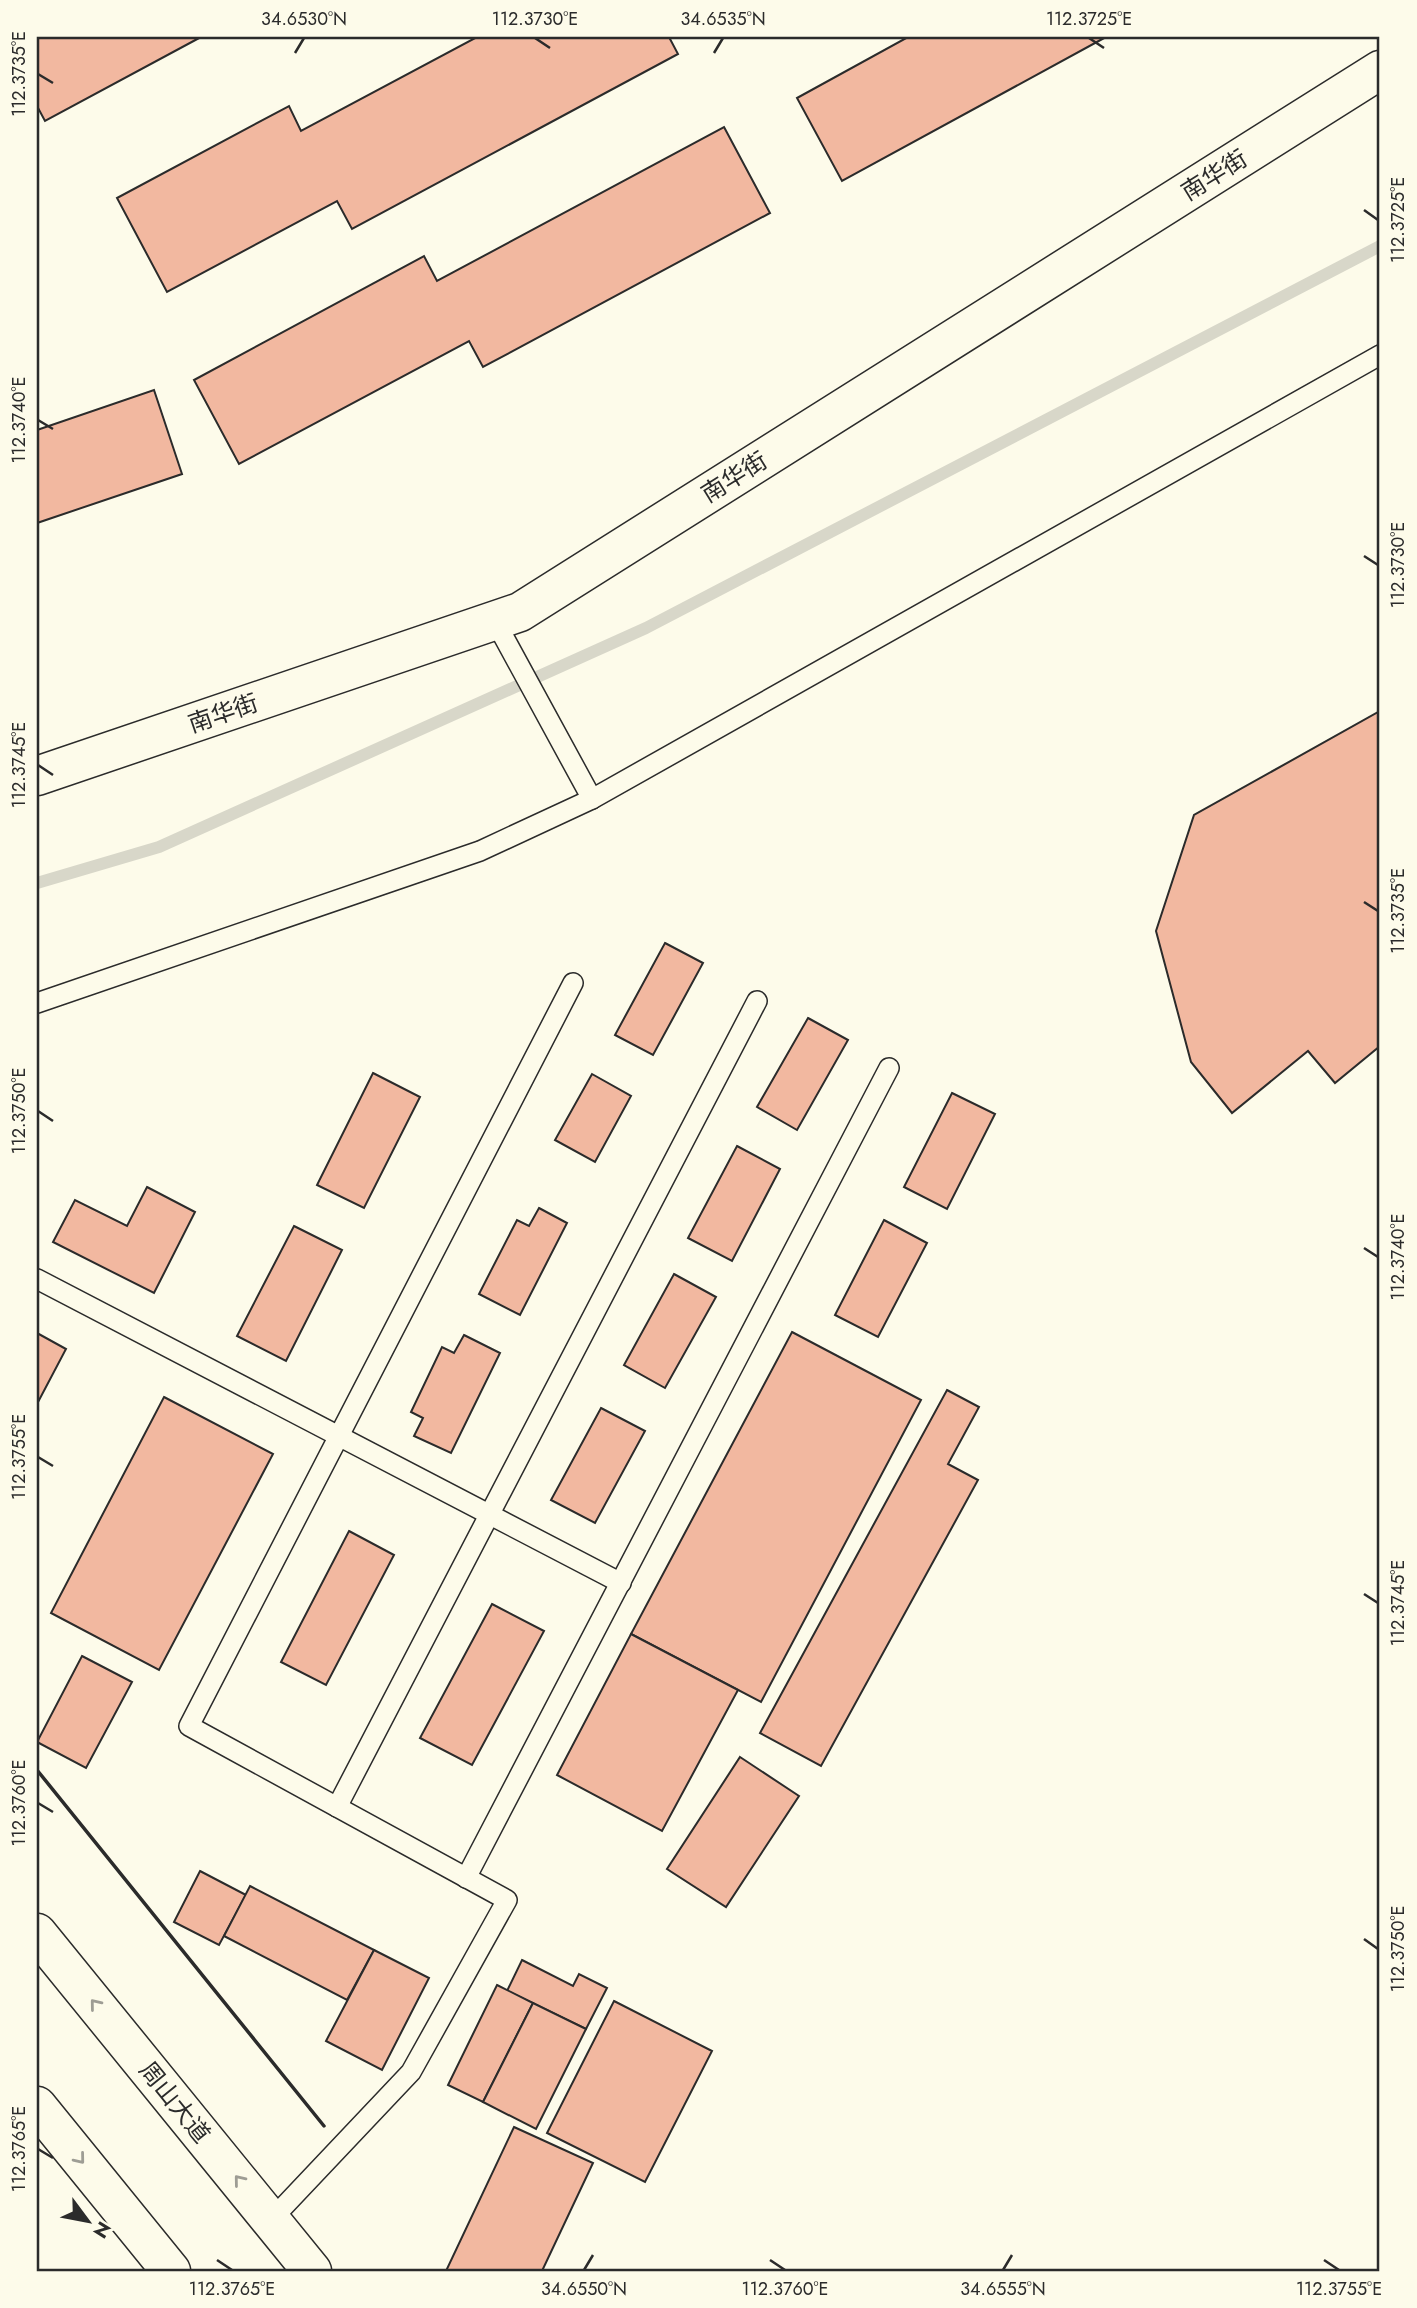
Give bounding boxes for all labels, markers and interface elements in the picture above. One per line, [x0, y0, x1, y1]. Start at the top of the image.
text: 34.6530°N [261, 6, 347, 32]
text: 112.3730°E [492, 6, 578, 32]
text: 34.6535°N [680, 6, 766, 32]
text: 112.3725°E [1046, 6, 1132, 32]
text: 112.3735°E [6, 31, 32, 117]
street label: 南华街 [1174, 141, 1254, 209]
text: 112.3725°E [1385, 177, 1411, 263]
text: 112.3740°E [6, 376, 32, 464]
street label: 南华街 [694, 443, 774, 511]
text: 112.3730°E [1385, 522, 1411, 608]
street label: 南华街 [183, 685, 263, 741]
text: 112.3745°E [6, 722, 32, 808]
text: 112.3735°E [1385, 868, 1411, 954]
text: 112.3750°E [6, 1068, 32, 1154]
text: 112.3740°E [1385, 1213, 1411, 1301]
text: 112.3755°E [6, 1414, 32, 1500]
text: 112.3745°E [1385, 1560, 1411, 1646]
text: 112.3760°E [6, 1760, 32, 1846]
text: 112.3750°E [1385, 1906, 1411, 1992]
one-way arrow [91, 1999, 103, 2012]
street label: 周山大道 [131, 2054, 219, 2150]
text: 112.3765°E [6, 2106, 32, 2192]
one-way arrow [71, 2151, 84, 2163]
one-way arrow [235, 2175, 247, 2188]
north arrow [52, 2186, 122, 2256]
text: N [87, 2216, 117, 2243]
text: 112.3765°E [189, 2276, 275, 2302]
text: 34.6550°N [541, 2276, 627, 2302]
text: 112.3760°E [742, 2276, 828, 2302]
text: 34.6555°N [960, 2276, 1046, 2302]
text: 112.3755°E [1296, 2276, 1382, 2302]

